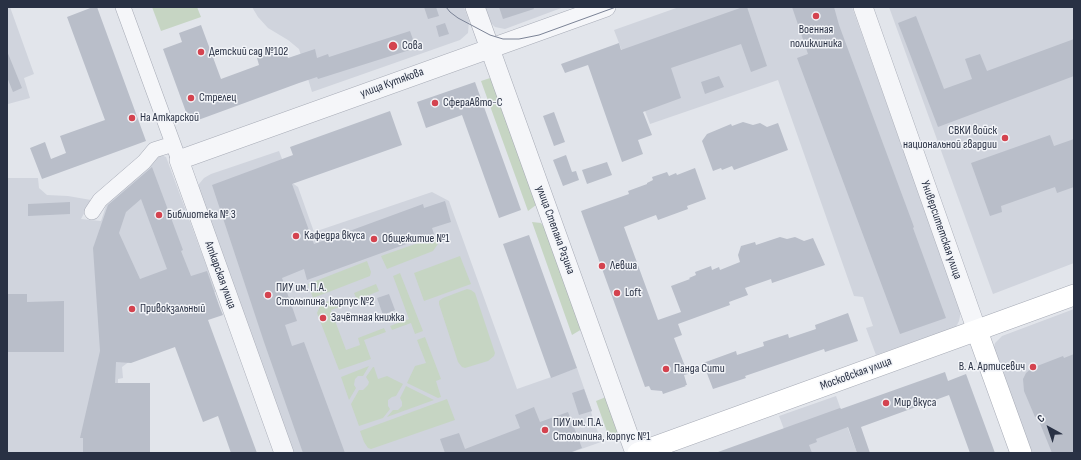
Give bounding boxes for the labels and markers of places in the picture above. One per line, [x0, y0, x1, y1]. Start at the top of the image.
marker: Военная поликлиника [811, 11, 821, 21]
place label: Военная поликлиника [790, 23, 842, 51]
place label: Сова [402, 39, 422, 53]
marker: Сова [387, 40, 399, 52]
place label: Детский сад №102 [209, 45, 288, 59]
marker: Детский сад №102 [196, 47, 206, 57]
place label: Стрелец [199, 91, 236, 105]
marker: Стрелец [186, 93, 196, 103]
place label: СфераАвто-С [443, 96, 503, 110]
marker: СфераАвто-С [430, 98, 440, 108]
place label: На Аткарской [140, 111, 199, 125]
marker: На Аткарской [127, 113, 137, 123]
place label: СВКИ войск национальной гвардии [903, 124, 997, 152]
marker: СВКИ войск национальной гвардии [1000, 133, 1010, 143]
place label: Библиотека № 3 [167, 208, 236, 222]
marker: Библиотека № 3 [154, 210, 164, 220]
place label: Кафедра вкуса [304, 229, 365, 243]
marker: Кафедра вкуса [291, 231, 301, 241]
place label: Общежитие №1 [382, 232, 450, 246]
marker: Общежитие №1 [369, 234, 379, 244]
place label: Левша [610, 259, 637, 273]
marker: Левша [597, 261, 607, 271]
place label: ПИУ им. П.А. Столыпина, корпус №2 [276, 281, 374, 309]
place label: Loft [625, 286, 641, 300]
marker: Loft [612, 288, 622, 298]
marker: ПИУ им. П.А. Столыпина, корпус №2 [263, 290, 273, 300]
place label: Привокзальный [140, 302, 205, 316]
marker: Привокзальный [127, 304, 137, 314]
place label: Зачётная книжка [331, 311, 405, 325]
marker: Зачётная книжка [318, 313, 328, 323]
place label: В. А. Артисевич [959, 360, 1025, 374]
place label: Панда Сити [674, 362, 725, 376]
marker: В. А. Артисевич [1028, 362, 1038, 372]
marker: Панда Сити [661, 364, 671, 374]
place label: Мир вкуса [894, 396, 936, 410]
marker: Мир вкуса [881, 398, 891, 408]
place label: ПИУ им. П.А. Столыпина, корпус №1 [553, 416, 650, 444]
marker: ПИУ им. П.А. Столыпина, корпус №1 [540, 425, 550, 435]

